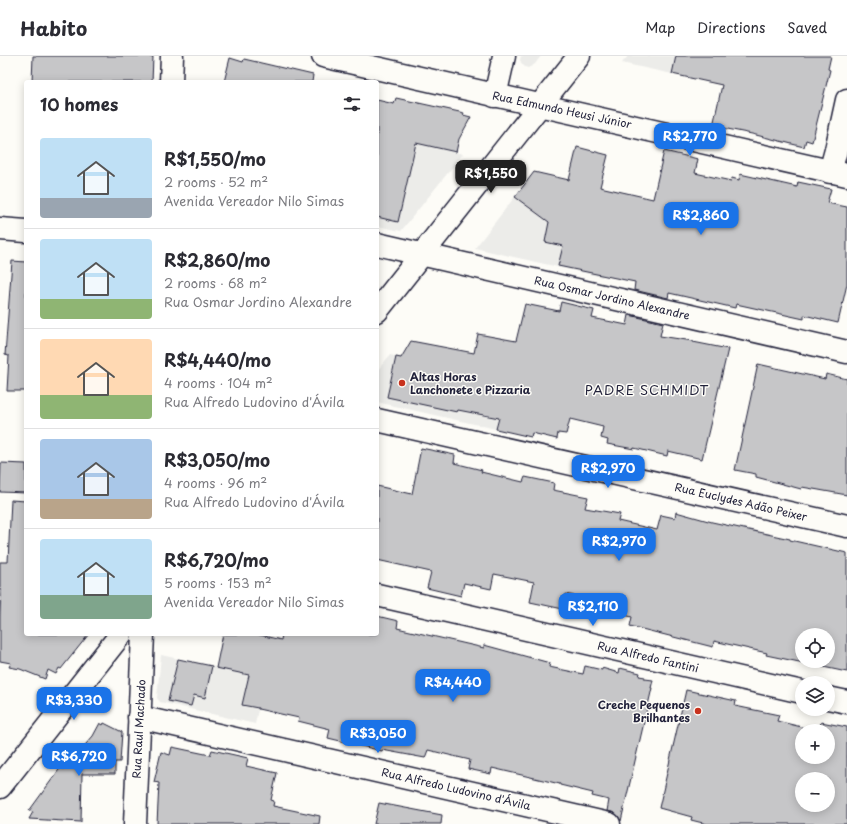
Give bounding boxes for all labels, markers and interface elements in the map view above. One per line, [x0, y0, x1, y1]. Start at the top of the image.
text: Habito [20, 14, 87, 42]
text: Map [645, 17, 675, 38]
text: Directions [697, 17, 765, 38]
text: Saved [787, 17, 827, 38]
street label: Rua Edmundo Heusi Júnior [491, 86, 634, 133]
text: 10 homes [40, 91, 118, 117]
icon: filters [341, 93, 363, 115]
pin: R$2,770 [653, 123, 727, 157]
text: R$2,770 [663, 126, 717, 145]
text: R$1,550/mo [164, 146, 266, 172]
icon: home [72, 154, 120, 202]
pin: R$1,550 [454, 160, 528, 194]
text: R$1,550 [464, 163, 518, 182]
text: 2 rooms · 52 m² [164, 172, 268, 191]
text: Avenida Vereador Nilo Simas [164, 191, 344, 210]
pin: R$2,860 [664, 202, 738, 236]
text: R$2,860 [673, 205, 729, 224]
text: R$2,860/mo [164, 247, 270, 273]
icon: home [72, 255, 120, 303]
street label: Rua Osmar Jordino Alexandre [533, 271, 692, 324]
text: 2 rooms · 68 m² [164, 273, 267, 292]
text: Rua Osmar Jordino Alexandre [164, 292, 352, 311]
text: R$4,440/mo [164, 347, 271, 373]
icon: home [72, 355, 120, 403]
place label: Altas Horas Lanchonete e Pizzaria [410, 368, 531, 398]
text: 4 rooms · 104 m² [164, 373, 273, 392]
marker: Altas Horas Lanchonete e Pizzaria [397, 378, 407, 388]
district label: PADRE SCHMIDT [585, 380, 709, 399]
text: Rua Alfredo Ludovino d'Ávila [164, 392, 344, 411]
text: R$3,050/mo [164, 447, 270, 473]
icon: home [72, 455, 120, 503]
pin: R$2,970 [571, 455, 645, 489]
text: R$2,970 [581, 458, 635, 477]
text: 4 rooms · 96 m² [164, 473, 267, 492]
street label: Rua Euclydes Adão Peixer [673, 478, 810, 525]
text: Rua Alfredo Ludovino d'Ávila [164, 492, 344, 511]
pin: R$2,970 [582, 528, 656, 562]
text: R$2,970 [592, 531, 646, 550]
text: R$6,720/mo [164, 547, 269, 573]
icon: home [72, 555, 120, 603]
text: 5 rooms · 153 m² [164, 573, 272, 592]
text: Avenida Vereador Nilo Simas [164, 592, 344, 611]
pin: R$2,110 [556, 593, 630, 627]
text: R$2,110 [568, 596, 618, 615]
map controls [795, 628, 835, 812]
button: locate [795, 628, 835, 668]
street label: Rua Alfredo Fantini [596, 637, 700, 676]
pin: R$4,440 [416, 669, 490, 703]
text: R$4,440 [424, 672, 482, 691]
button: layers [795, 676, 835, 716]
street label: Rua Raul Machado [127, 679, 150, 779]
pin: R$3,330 [37, 687, 111, 721]
text: R$3,330 [46, 690, 102, 709]
place label: Creche Pequenos Brilhantes [598, 696, 691, 726]
marker: Creche Pequenos Brilhantes [693, 706, 703, 716]
pin: R$3,050 [341, 720, 415, 754]
text: R$3,050 [350, 723, 406, 742]
button: + [795, 724, 835, 764]
pin: R$6,720 [42, 743, 116, 777]
text: R$6,720 [51, 746, 107, 765]
street label: Rua Alfredo Ludovino d'Ávila [380, 763, 532, 814]
button: − [795, 772, 835, 812]

